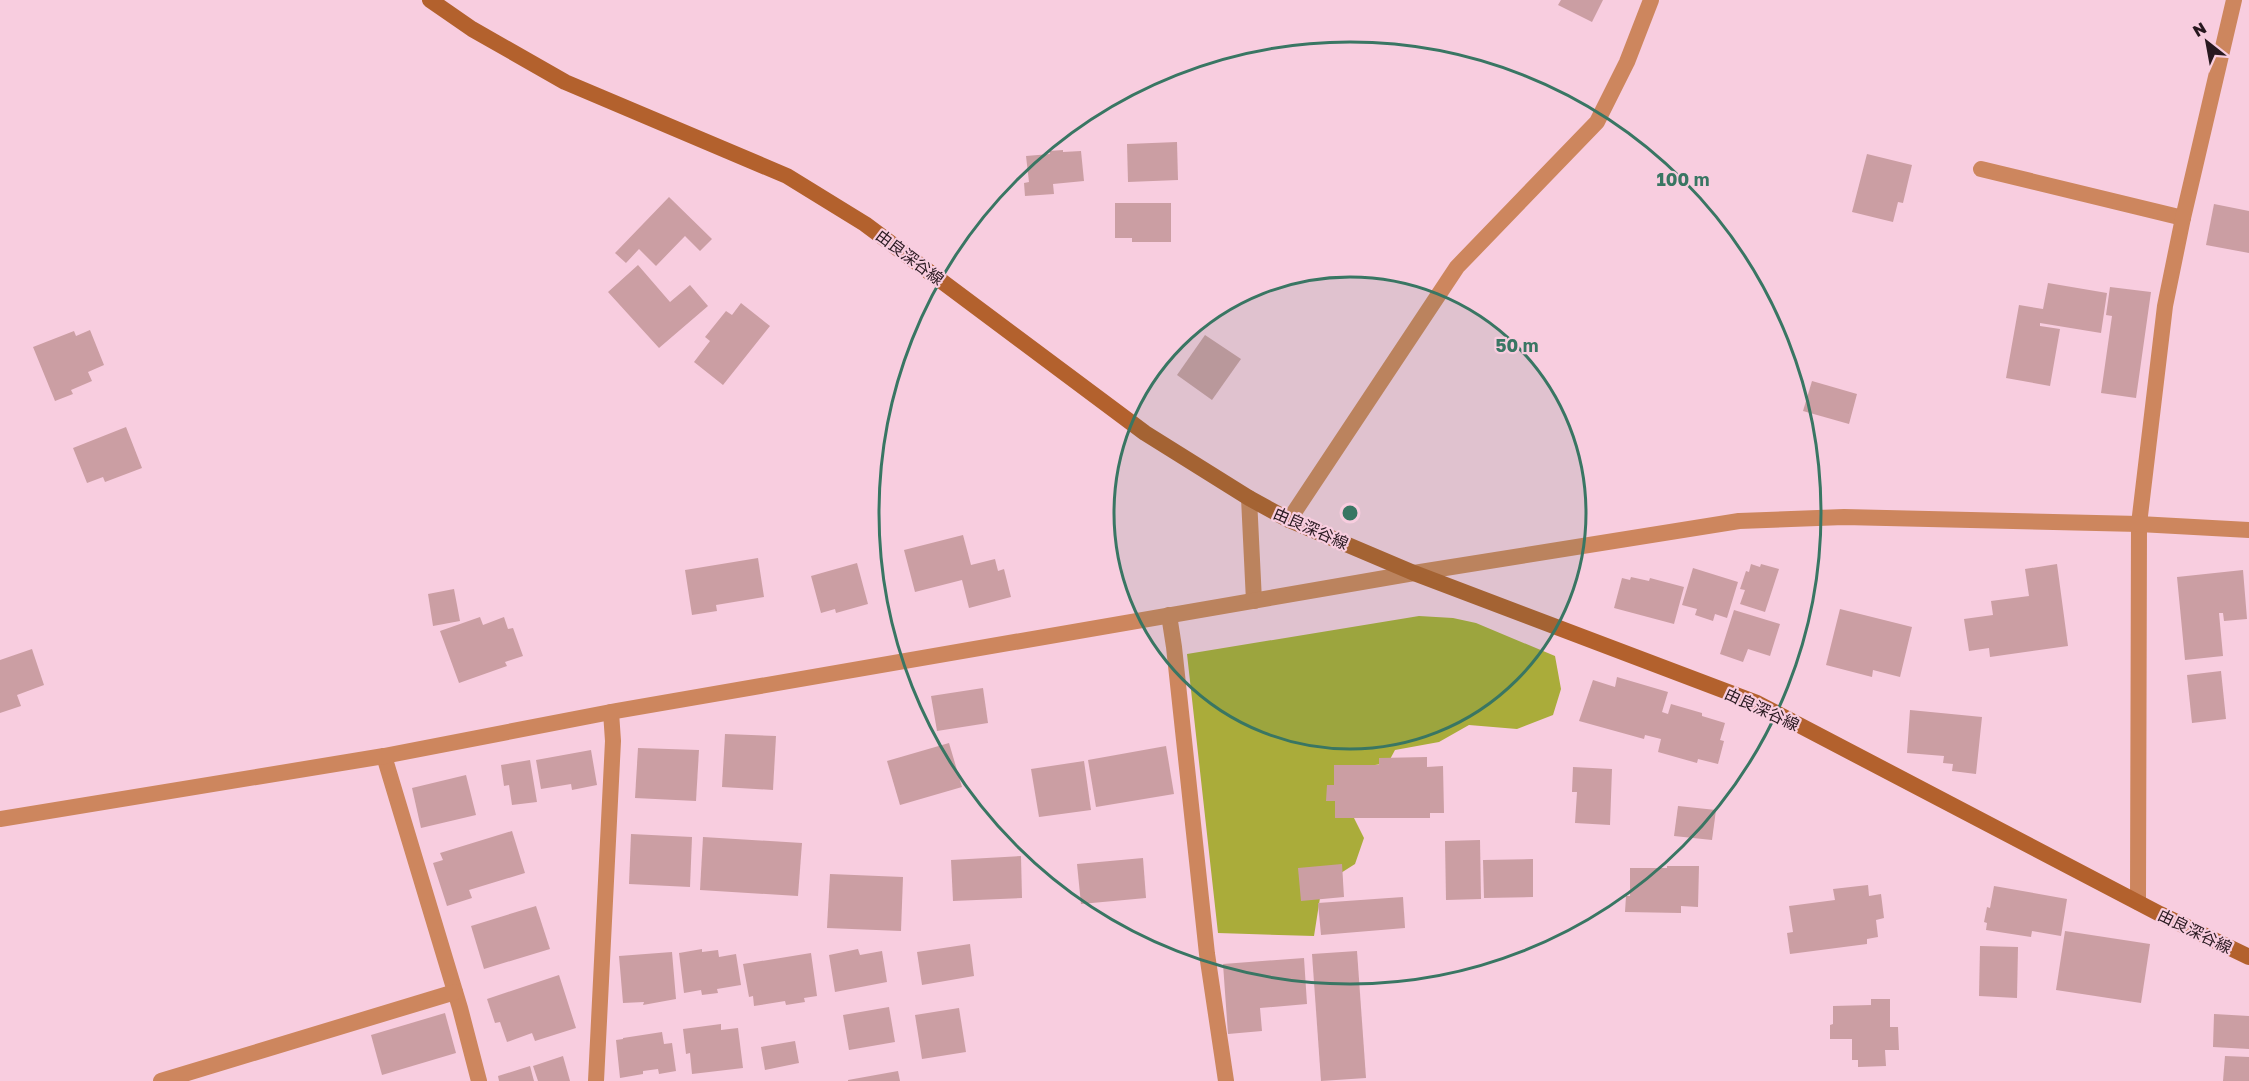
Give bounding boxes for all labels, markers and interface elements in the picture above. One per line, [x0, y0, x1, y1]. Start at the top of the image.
north arrow [2177, 12, 2237, 72]
text: N [2189, 17, 2210, 41]
text: 100 m [1657, 168, 1709, 190]
street label: 由良深谷線 [872, 225, 948, 289]
text: 50 m [1496, 334, 1538, 356]
street label: 由良深谷線 [1270, 503, 1352, 553]
centre of rings [1340, 503, 1360, 523]
street label: 由良深谷線 [1722, 683, 1802, 735]
street label: 由良深谷線 [2155, 904, 2235, 958]

